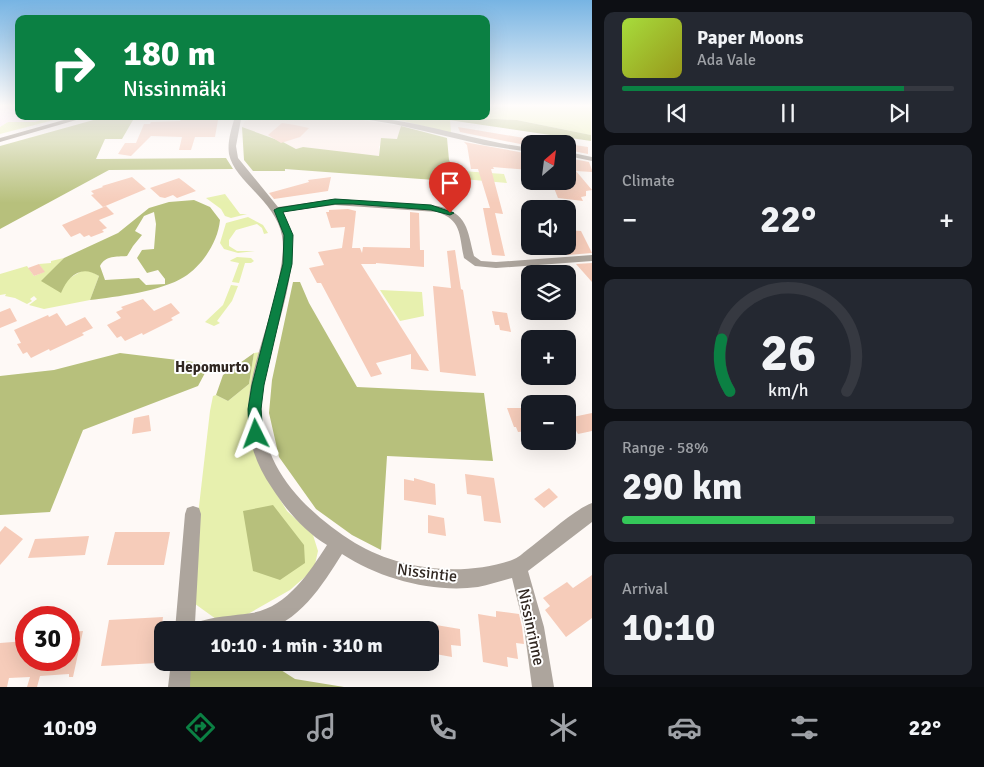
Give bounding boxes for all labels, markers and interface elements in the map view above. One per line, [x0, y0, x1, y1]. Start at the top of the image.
text: Paper Moons [697, 26, 803, 50]
text: 180 m [123, 32, 216, 75]
icon: right [40, 35, 105, 100]
text: Ada Vale [697, 50, 756, 70]
text: Nissinmäki [123, 75, 227, 102]
icon: previous [663, 99, 691, 127]
icon: pause [774, 99, 802, 127]
icon: next [885, 99, 913, 127]
north arrow [521, 135, 576, 190]
map controls [521, 135, 576, 450]
pin [429, 162, 471, 213]
icon: arrive [436, 169, 464, 197]
text: Climate [622, 171, 675, 191]
text: 22° [760, 196, 816, 243]
button: sound [521, 200, 576, 255]
text: − [622, 203, 637, 237]
text: + [939, 203, 954, 237]
button: layers [521, 265, 576, 320]
text: 26 [760, 321, 816, 385]
button: + [521, 330, 576, 385]
district label: Hepomurto [175, 358, 249, 376]
text: km/h [768, 379, 808, 401]
button: − [521, 395, 576, 450]
position arrow [229, 407, 281, 459]
text: Range · 58% [622, 438, 708, 458]
text: 290 km [622, 463, 743, 510]
street label: Nissintie [396, 559, 458, 587]
text: Arrival [622, 579, 668, 599]
street label: Nissinrinne [513, 587, 549, 667]
text: 10:10 [622, 604, 715, 651]
speed limit sign: 30 [15, 606, 80, 671]
text: 10:10 · 1 min · 310 m [210, 634, 383, 658]
icon: directions [183, 710, 218, 745]
icon: music [304, 710, 339, 745]
icon: phone [425, 710, 460, 745]
icon: climate [546, 710, 581, 745]
icon: car [667, 710, 702, 745]
icon: filters [787, 710, 822, 745]
text: 10:09 [43, 714, 97, 741]
text: 22° [908, 714, 941, 741]

